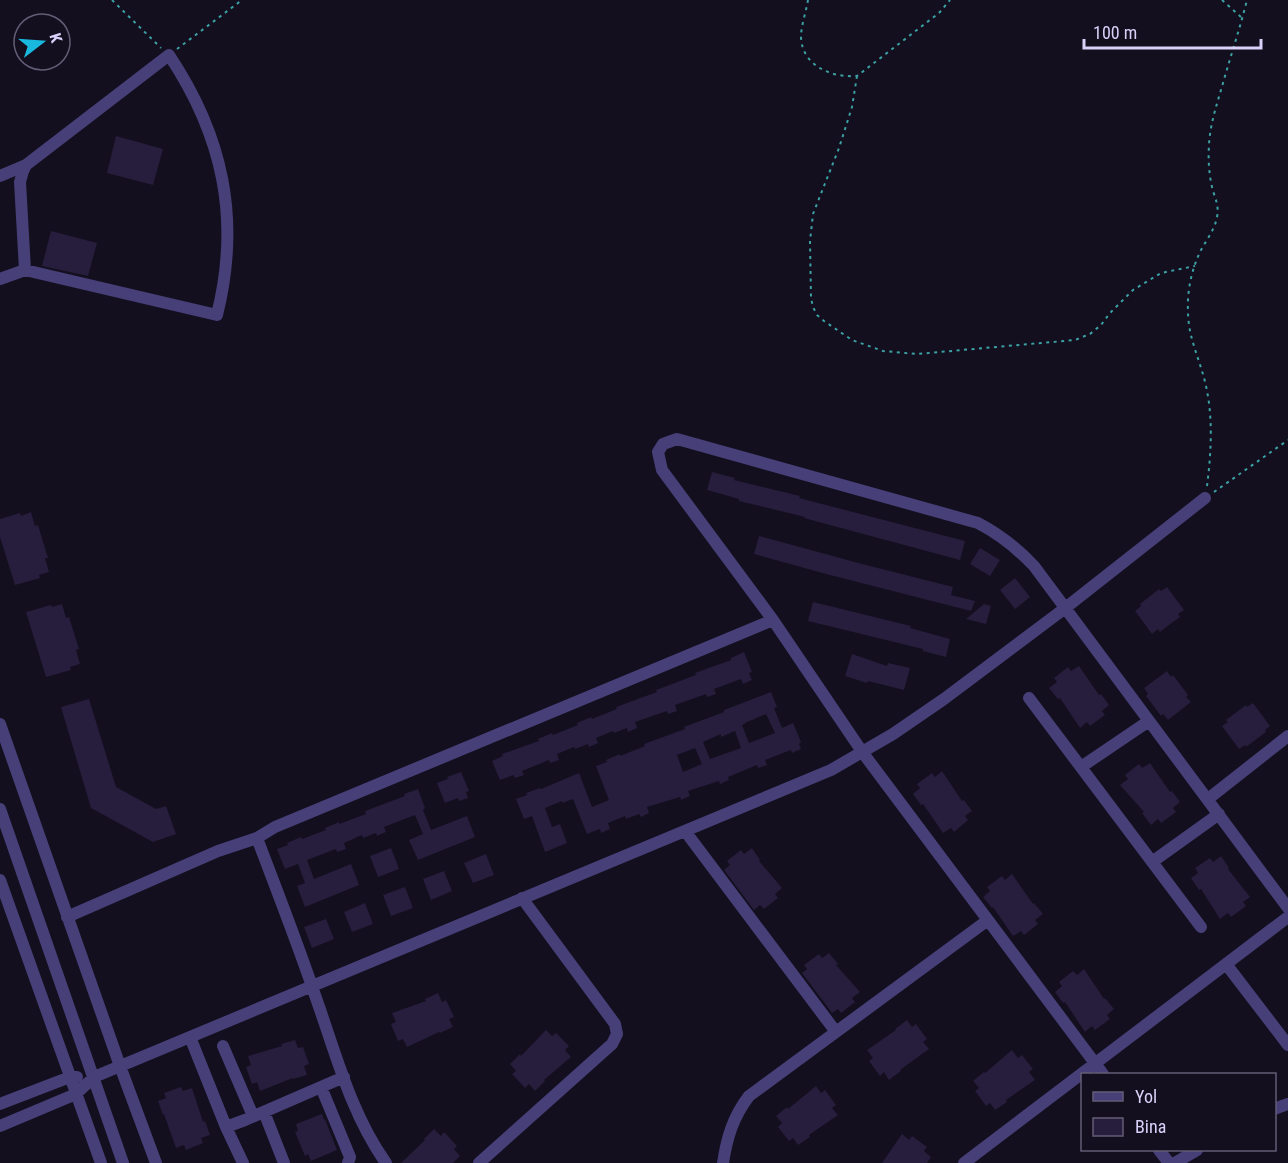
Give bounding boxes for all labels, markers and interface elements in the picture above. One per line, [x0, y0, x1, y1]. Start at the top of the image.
north arrow [12, 12, 72, 72]
scale bar [1084, 12, 1261, 50]
text: 100 m [1093, 22, 1137, 43]
text: K [45, 31, 66, 45]
legend [1081, 1073, 1276, 1151]
text: Yol [1135, 1086, 1157, 1107]
text: Bina [1135, 1116, 1166, 1137]

